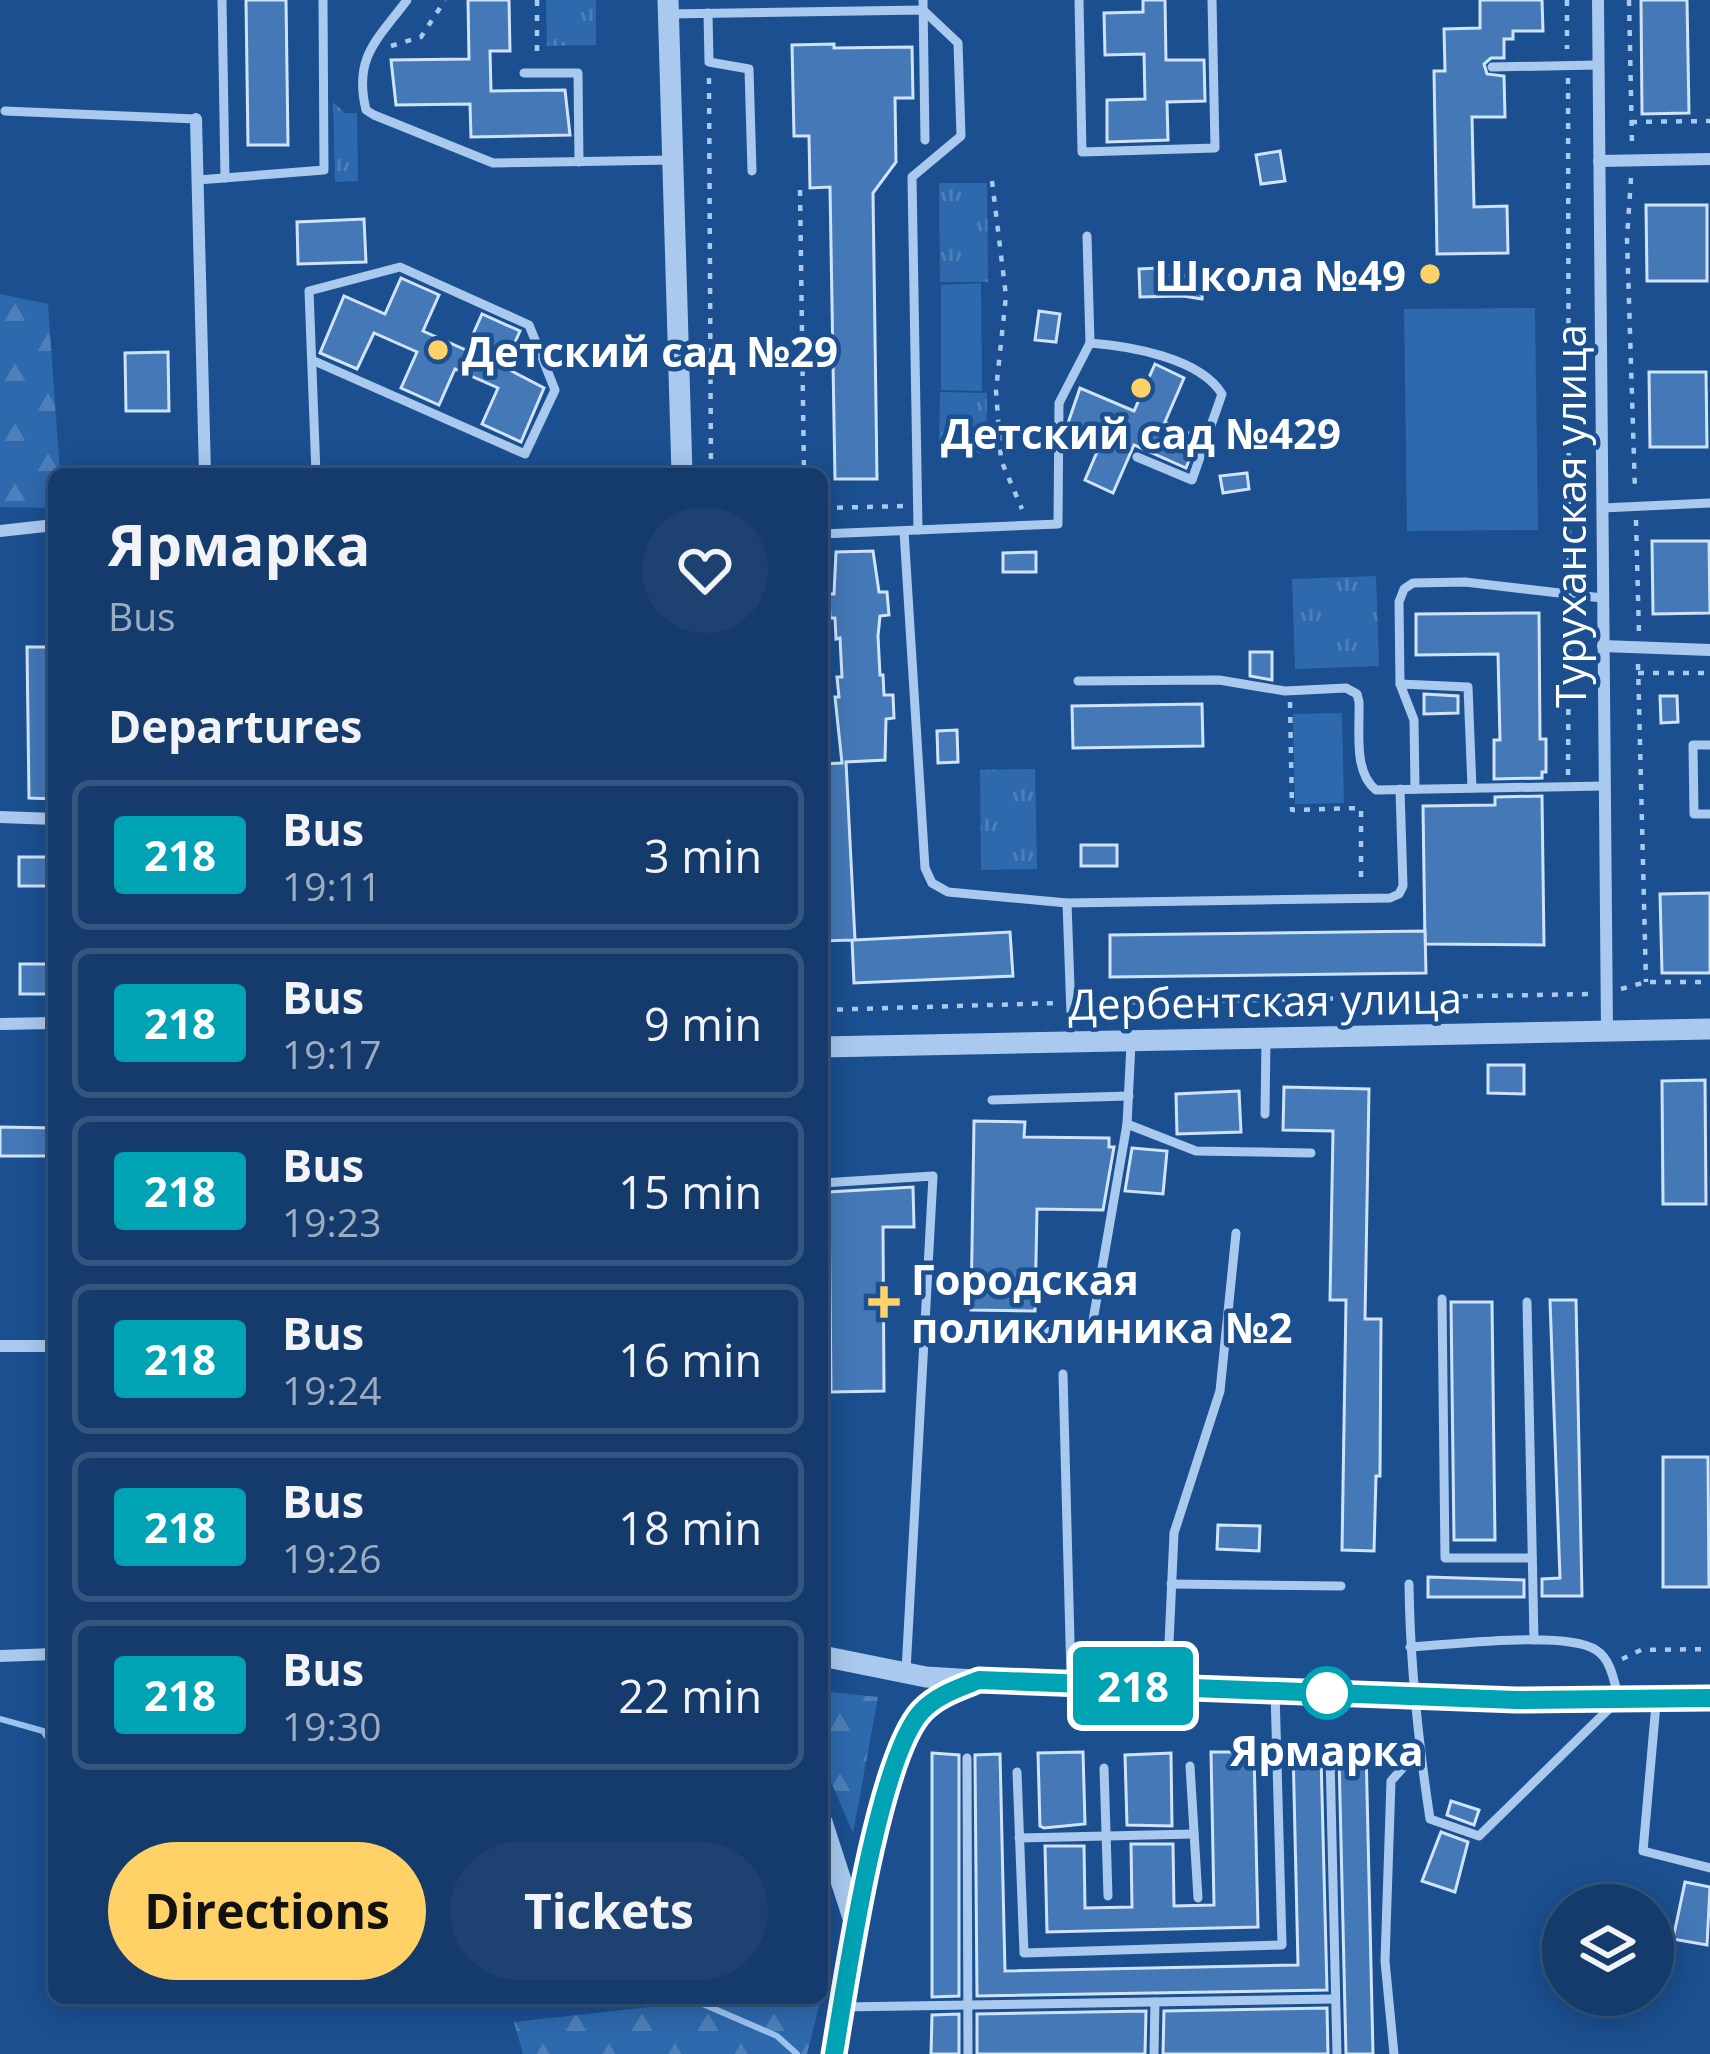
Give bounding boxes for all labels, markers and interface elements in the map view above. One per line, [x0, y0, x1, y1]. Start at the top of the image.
place label: Школа №49 [1154, 246, 1406, 303]
marker: Школа №49 [1417, 261, 1443, 287]
place label: Детский сад №29 [462, 322, 838, 379]
street label: Туруханская улица [1541, 324, 1598, 708]
marker: Детский сад №29 [425, 337, 451, 363]
marker: Детский сад №429 [1128, 375, 1154, 401]
place label: Детский сад №429 [941, 404, 1341, 461]
text: Ярмарка [108, 505, 370, 583]
button: heart [642, 507, 768, 633]
text: Bus [108, 589, 176, 642]
text: Departures [108, 695, 363, 756]
text: Bus [282, 798, 364, 859]
text: 3 min [644, 825, 762, 886]
text: 218 [144, 826, 216, 883]
text: 19:11 [282, 859, 381, 912]
text: Bus [282, 966, 364, 1027]
street label: Дербентская улица [1068, 968, 1462, 1032]
text: 9 min [644, 993, 762, 1054]
text: 218 [144, 994, 216, 1051]
text: 19:17 [282, 1027, 381, 1080]
text: Bus [282, 1134, 364, 1195]
text: 15 min [618, 1161, 762, 1222]
text: 218 [144, 1162, 216, 1219]
text: 19:23 [282, 1195, 381, 1248]
place label: Городская поликлиника №2 [911, 1250, 1293, 1355]
marker: Городская поликлиника №2 [868, 1286, 900, 1318]
text: Bus [282, 1302, 364, 1363]
text: 16 min [618, 1329, 762, 1390]
text: 218 [144, 1330, 216, 1387]
text: 19:24 [282, 1363, 381, 1416]
text: Bus [282, 1470, 364, 1531]
text: 18 min [618, 1497, 762, 1558]
text: 218 [144, 1498, 216, 1555]
text: 19:26 [282, 1531, 381, 1584]
text: Bus [282, 1638, 364, 1699]
line badge: 218 [1064, 1647, 1202, 1725]
text: 218 [1097, 1657, 1169, 1714]
text: 22 min [618, 1665, 762, 1726]
text: 218 [144, 1666, 216, 1723]
marker: Ярмарка [1302, 1668, 1352, 1718]
text: 19:30 [282, 1699, 381, 1752]
place label: Ярмарка [1229, 1721, 1424, 1778]
button: Directions [108, 1842, 426, 1980]
button: Tickets [450, 1842, 768, 1980]
map controls [1542, 1884, 1674, 2016]
button: layers [1542, 1884, 1674, 2016]

